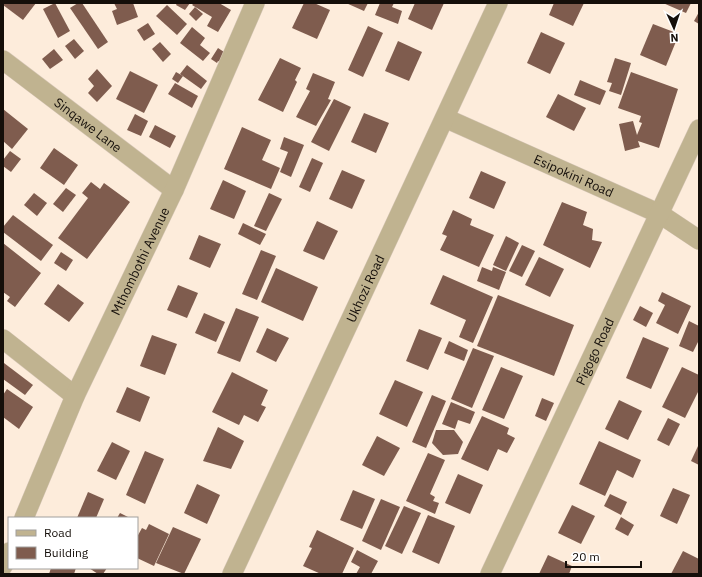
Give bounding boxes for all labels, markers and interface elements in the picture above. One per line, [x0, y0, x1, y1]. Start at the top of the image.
north arrow [654, 8, 694, 48]
text: N [670, 31, 679, 45]
street label: Sinqawe Lane [51, 94, 125, 156]
street label: Esipokini Road [531, 151, 616, 201]
street label: Mthombothi Avenue [107, 204, 173, 318]
street label: Ukhozi Road [342, 252, 388, 325]
street label: Pigogo Road [572, 315, 618, 388]
legend [8, 517, 138, 569]
text: Road [44, 525, 72, 540]
scale bar [566, 543, 641, 569]
text: Building [44, 545, 89, 560]
text: 20 m [572, 549, 600, 564]

